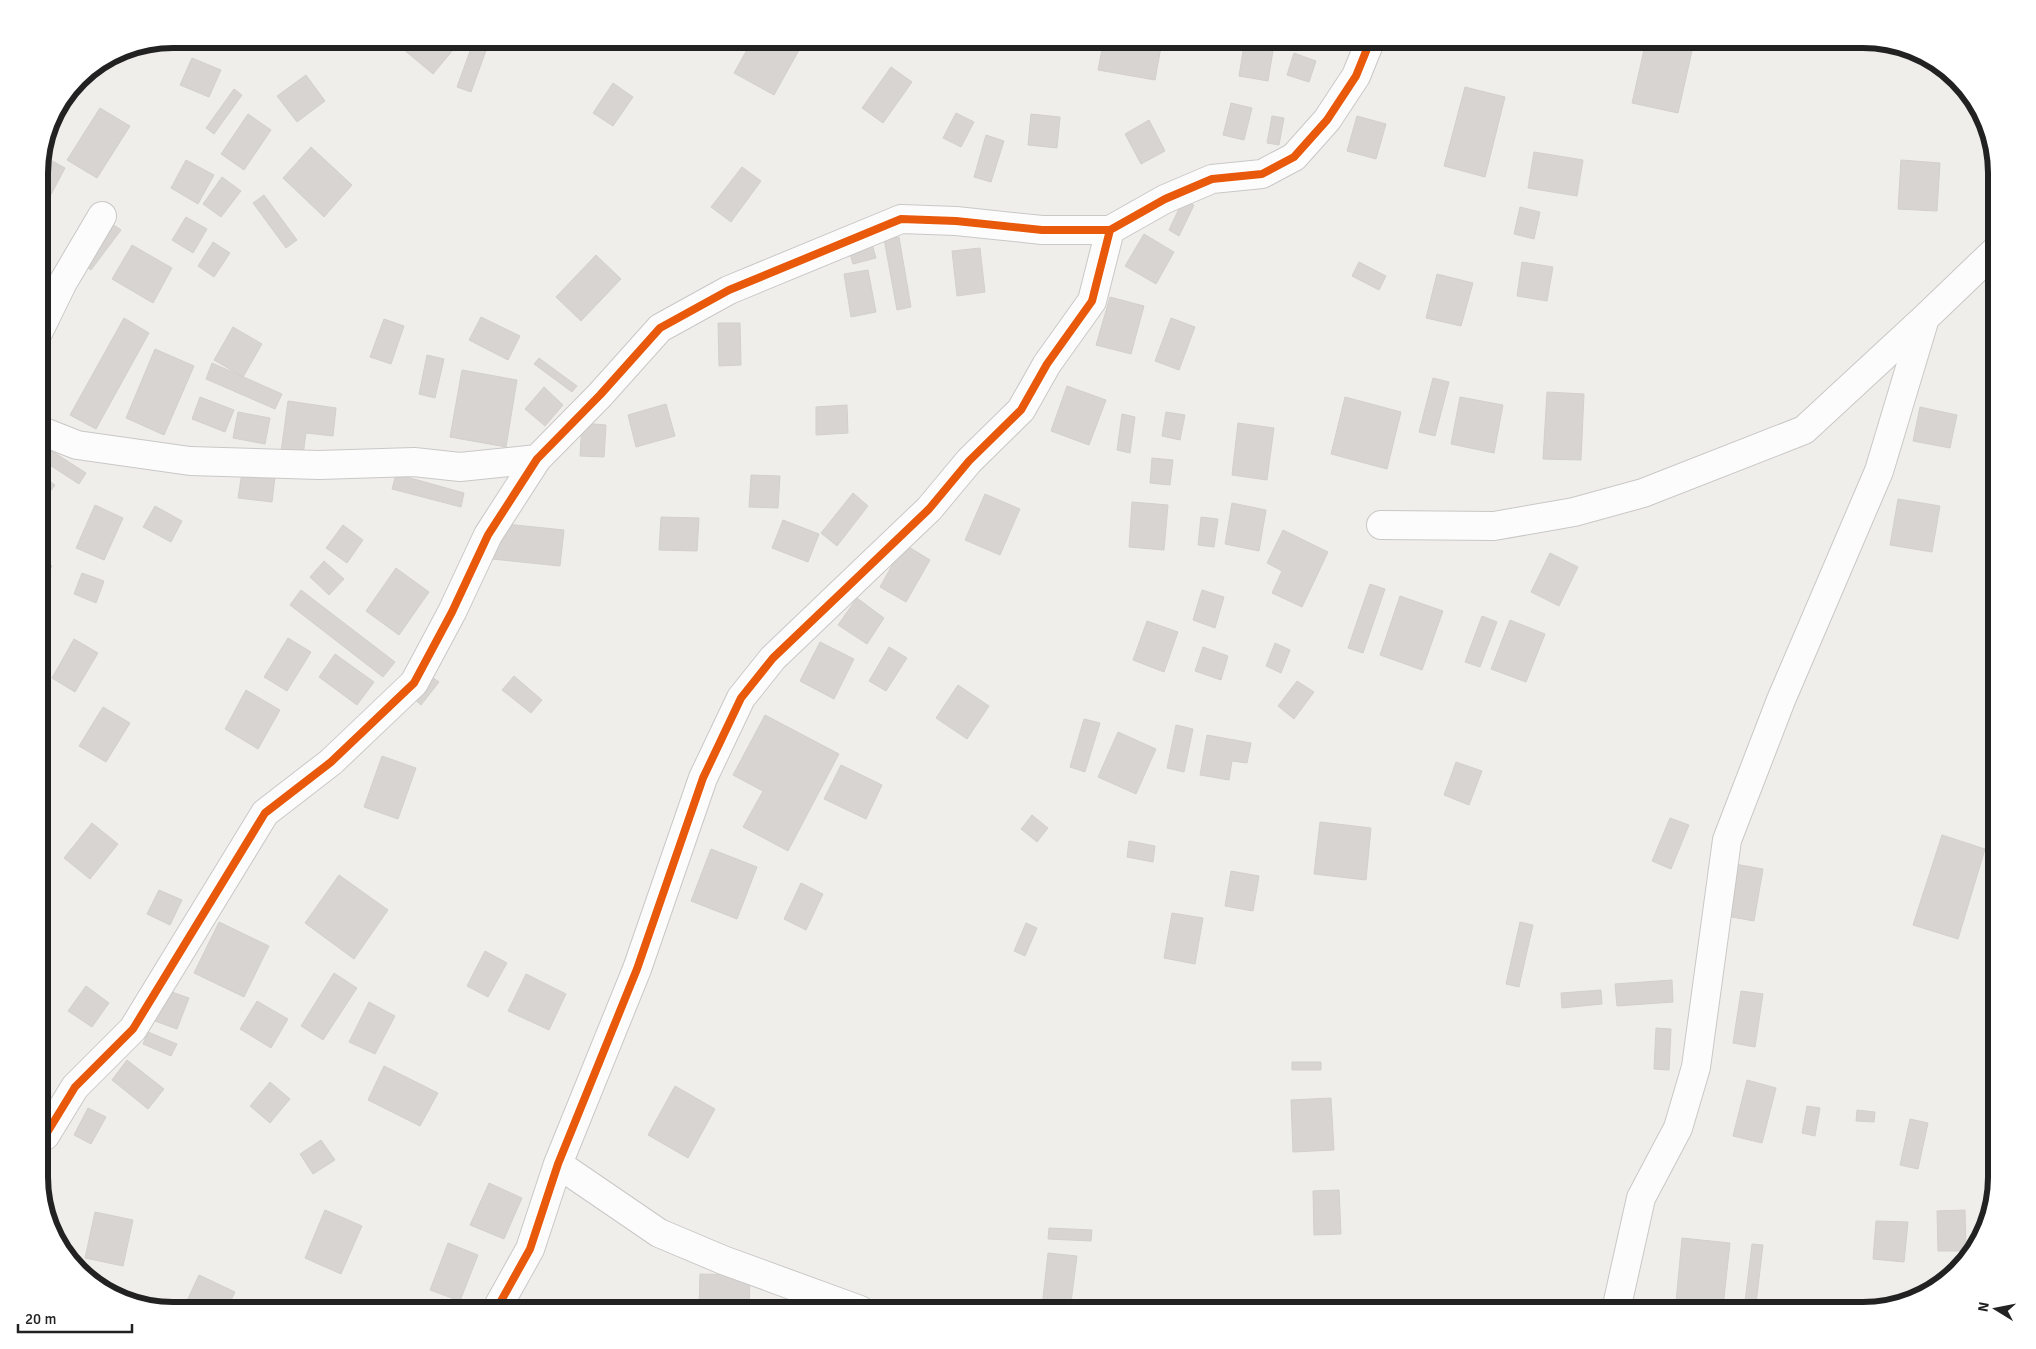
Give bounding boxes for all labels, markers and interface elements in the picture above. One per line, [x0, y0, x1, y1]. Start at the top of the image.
north arrow [1971, 1284, 2021, 1334]
text: N [1974, 1301, 1993, 1313]
scale bar [18, 1302, 131, 1334]
text: 20 m [25, 1310, 56, 1328]

